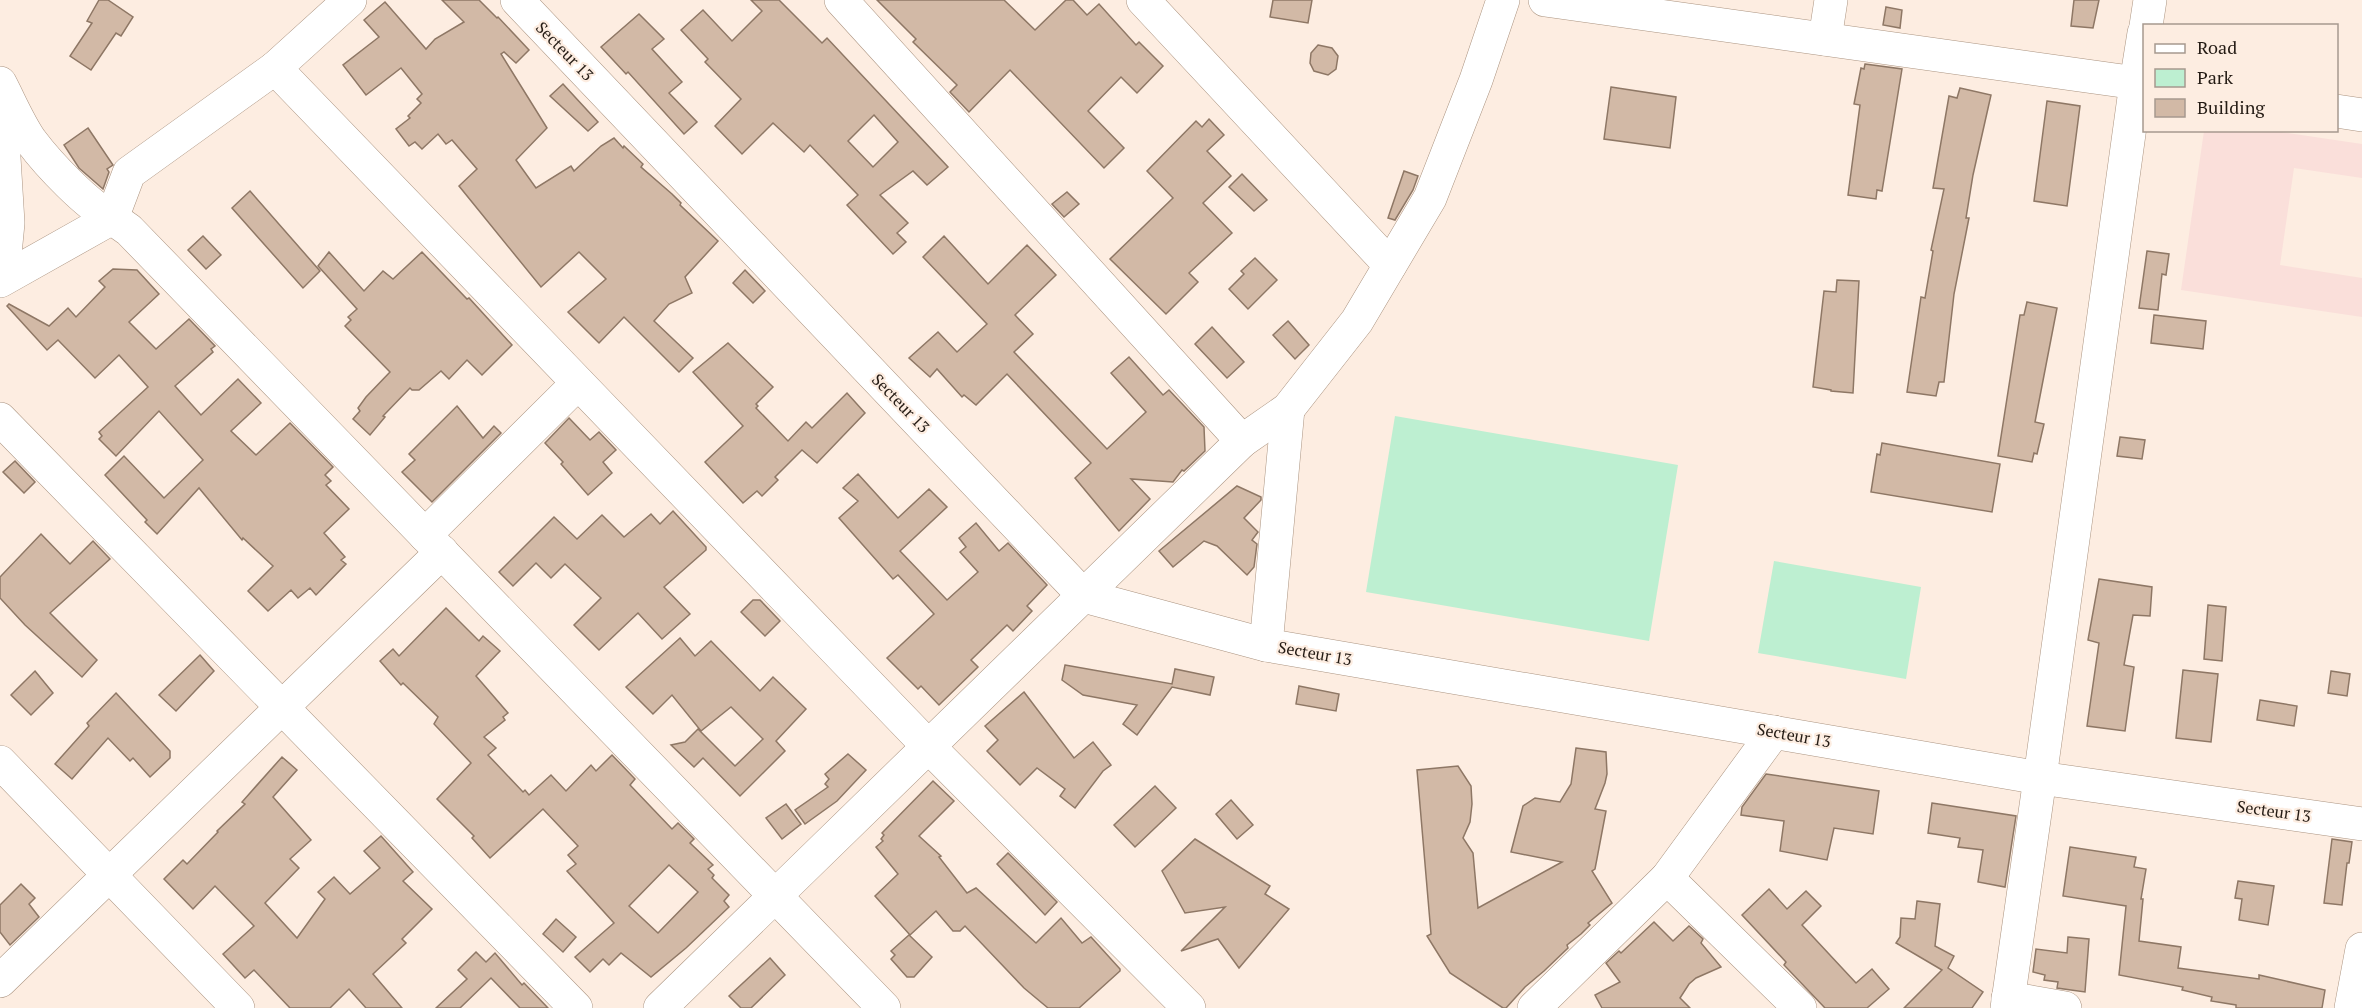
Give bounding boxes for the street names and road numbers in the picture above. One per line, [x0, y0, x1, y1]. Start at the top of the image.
street label: Secteur 13 [531, 17, 599, 85]
street label: Secteur 13 [867, 369, 935, 437]
street label: Secteur 13 [1276, 636, 1354, 670]
street label: Secteur 13 [1755, 718, 1833, 752]
street label: Secteur 13 [2236, 795, 2312, 827]

